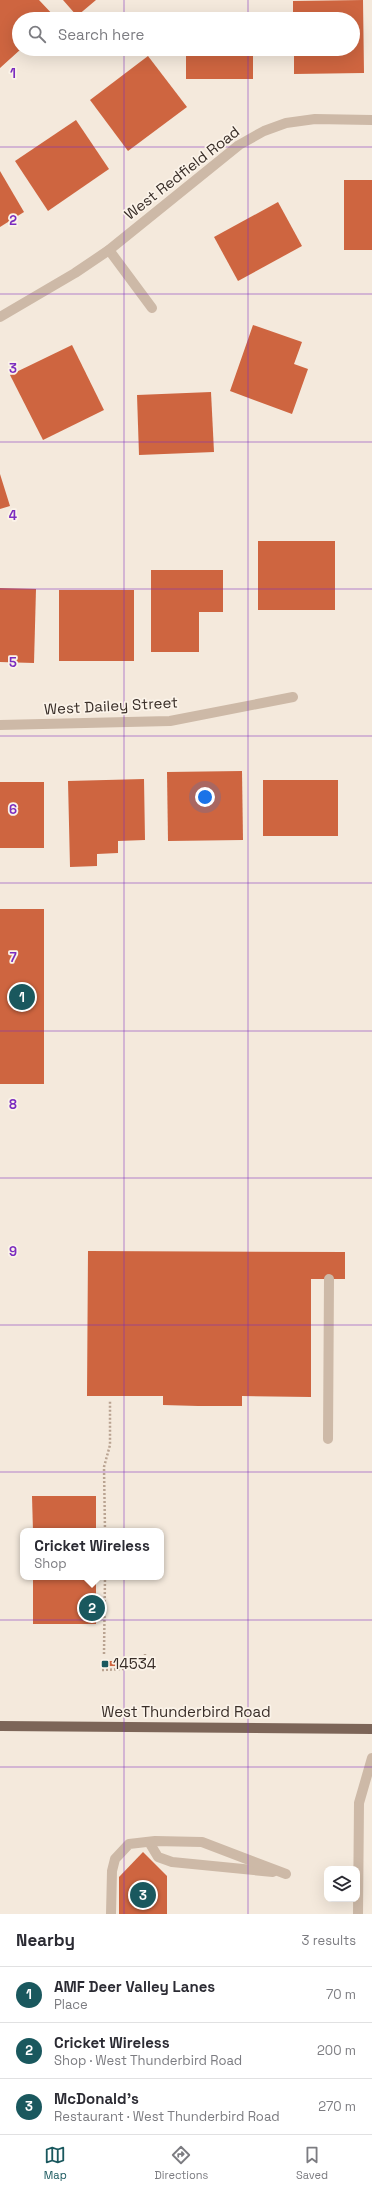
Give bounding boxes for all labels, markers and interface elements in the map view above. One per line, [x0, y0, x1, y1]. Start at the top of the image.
search box [12, 12, 360, 56]
icon: search [26, 23, 48, 45]
text: Search here [58, 25, 144, 44]
text: 1 [10, 65, 16, 82]
street label: West Redfield Road [120, 122, 243, 224]
text: 2 [9, 212, 17, 229]
text: 3 [9, 360, 17, 377]
text: 4 [9, 507, 17, 524]
text: 5 [9, 654, 17, 671]
street label: West Dailey Street [44, 693, 178, 718]
your location [195, 787, 215, 807]
text: 6 [9, 801, 17, 818]
text: 7 [9, 949, 17, 966]
pin: 1 [9, 982, 35, 1012]
text: 8 [9, 1096, 17, 1113]
text: 9 [9, 1243, 17, 1260]
popup [20, 1528, 164, 1580]
text: Cricket Wireless [34, 1536, 150, 1555]
text: Shop [34, 1555, 67, 1572]
pin: 2 [79, 1593, 105, 1623]
place label: 14534 [113, 1654, 156, 1673]
marker: 14534 [100, 1659, 110, 1669]
street label: West Thunderbird Road [101, 1702, 271, 1721]
map controls [324, 1866, 360, 1902]
button: layers [324, 1866, 360, 1902]
pin: 3 [130, 1880, 156, 1910]
text: Nearby [16, 1929, 75, 1951]
text: 3 results [302, 1932, 356, 1949]
text: AMF Deer Valley Lanes [54, 1977, 215, 1996]
text: 1 [26, 1986, 32, 2003]
text: 70 m [326, 1986, 356, 2003]
text: Place [54, 1996, 88, 2013]
text: Cricket Wireless [54, 2033, 170, 2052]
text: 2 [25, 2042, 33, 2059]
text: 200 m [317, 2042, 356, 2059]
text: Shop · West Thunderbird Road [54, 2052, 242, 2069]
text: McDonald's [54, 2089, 139, 2108]
text: 3 [25, 2098, 33, 2115]
text: 270 m [318, 2098, 356, 2115]
text: Restaurant · West Thunderbird Road [54, 2108, 280, 2125]
tab: Map [44, 2144, 67, 2182]
tab: Directions [154, 2144, 208, 2182]
tab: Saved [296, 2144, 328, 2182]

